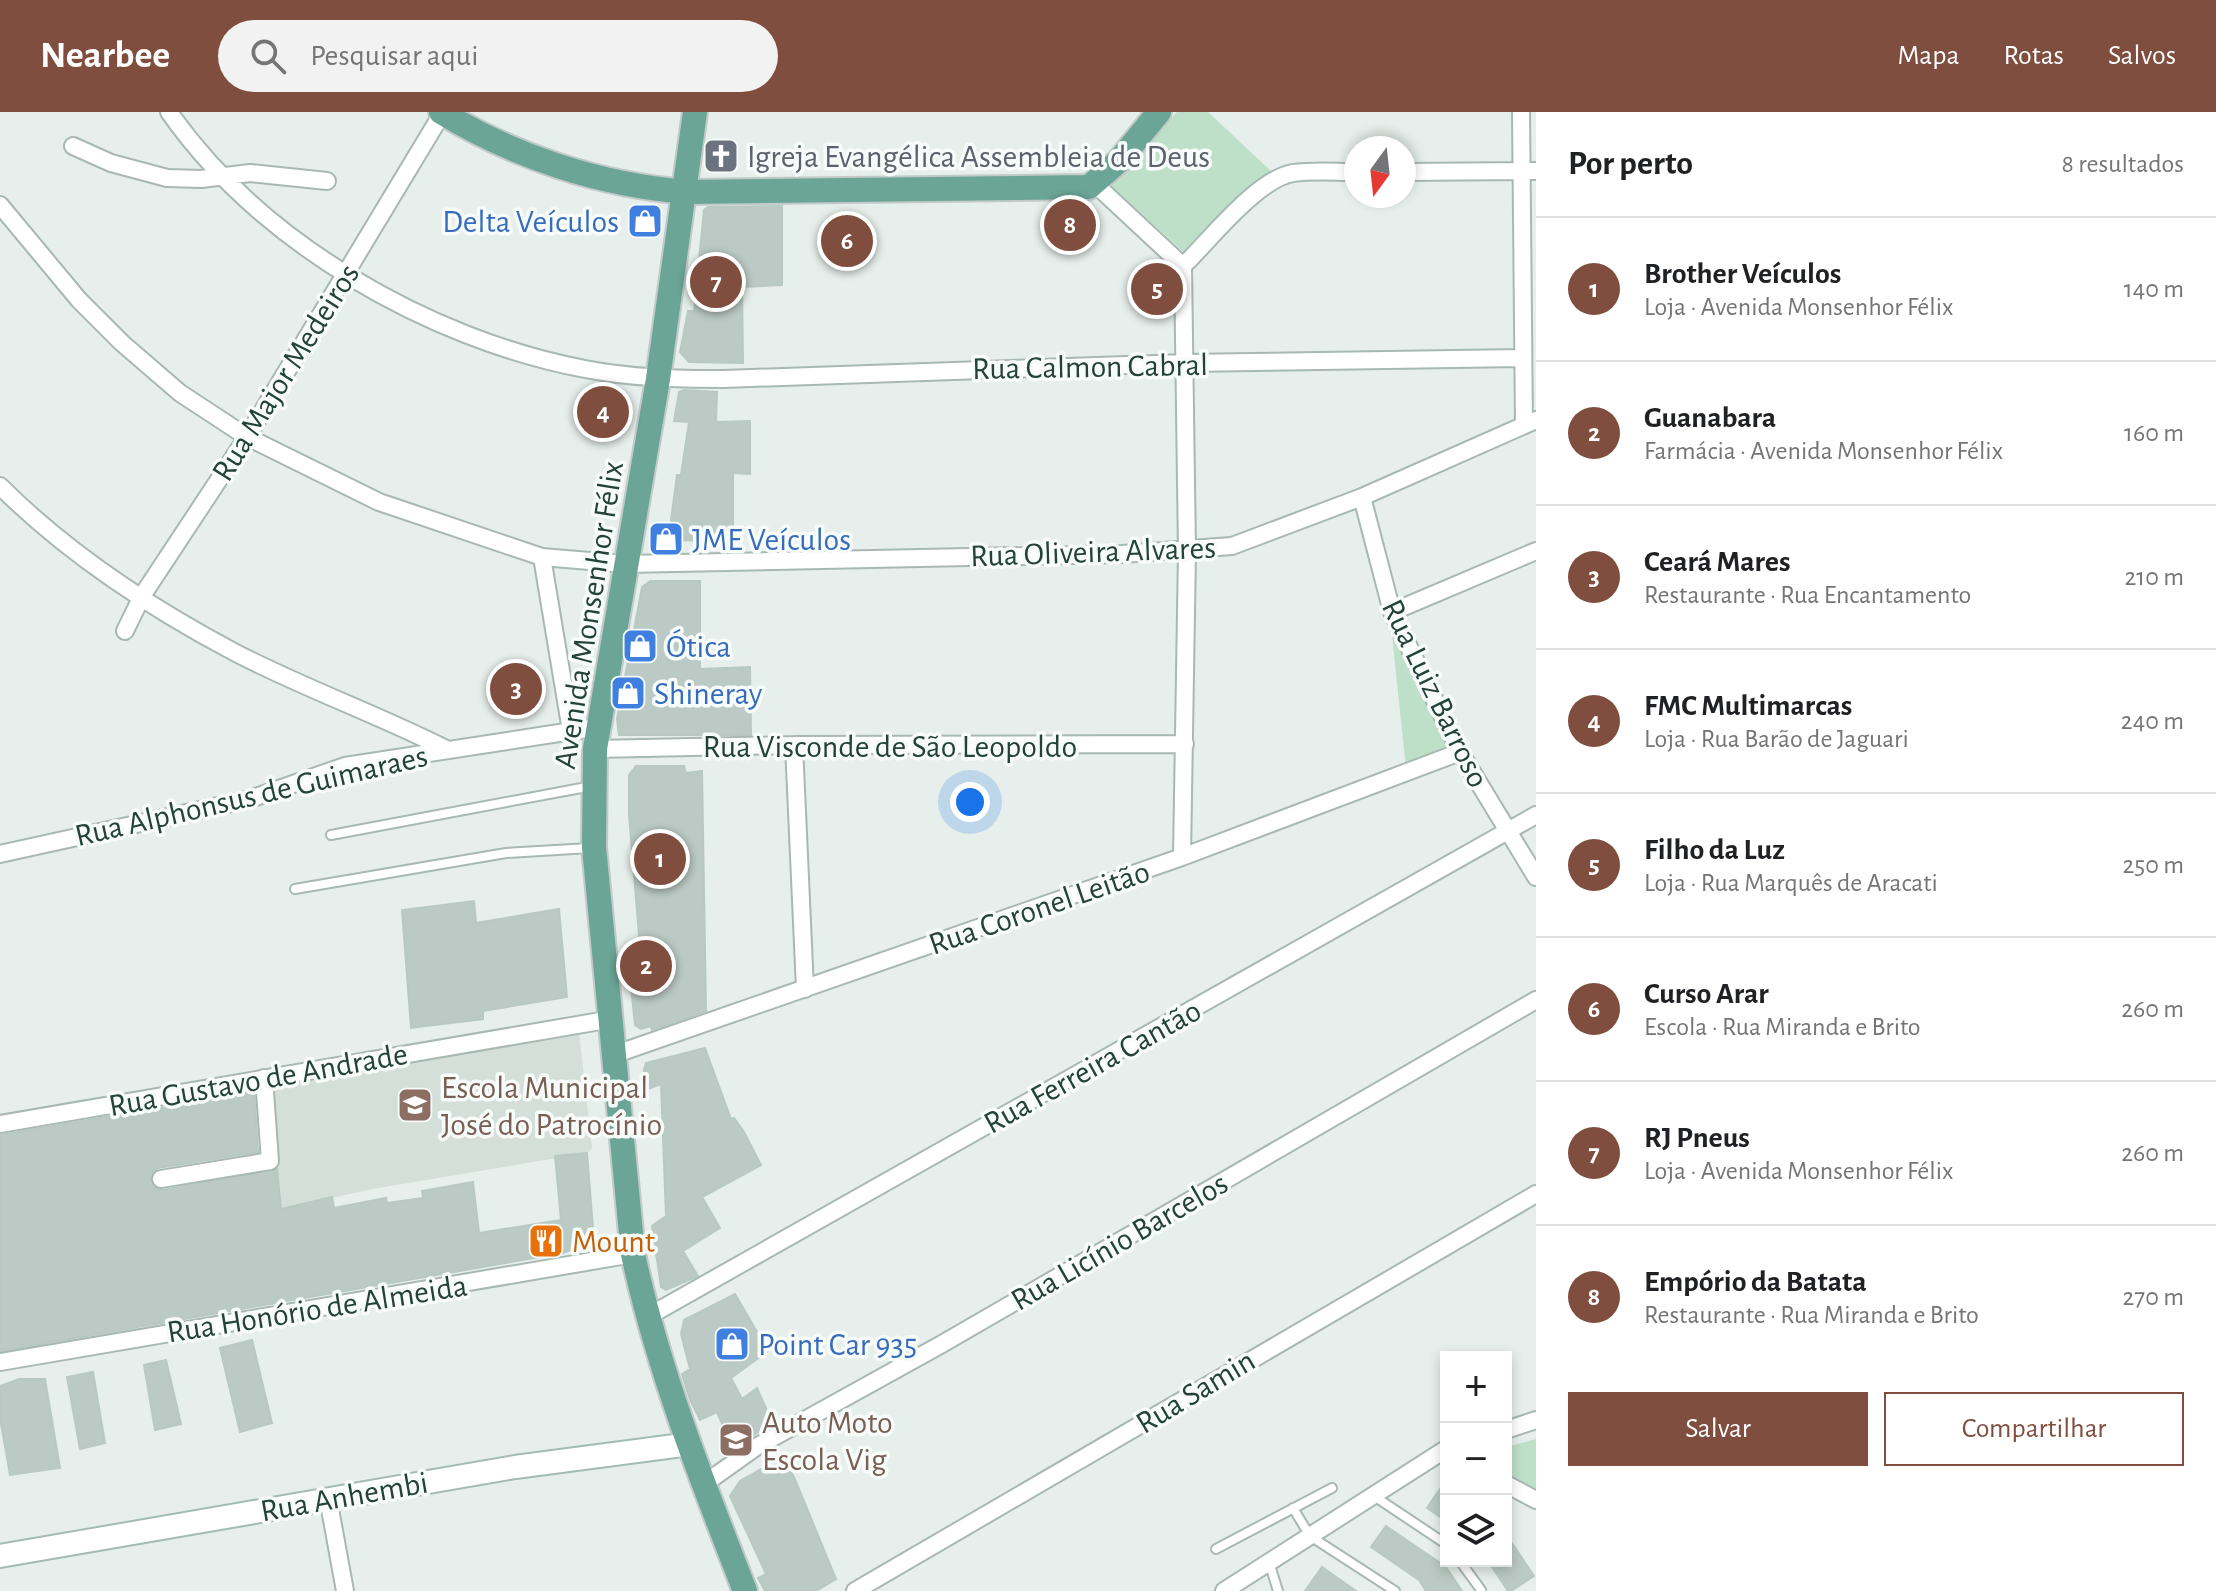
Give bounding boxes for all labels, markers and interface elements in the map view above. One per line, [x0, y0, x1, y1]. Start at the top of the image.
search box [218, 20, 778, 92]
icon: search [246, 34, 290, 78]
text: Nearbee [40, 37, 170, 75]
text: Pesquisar aqui [310, 41, 478, 71]
text: Mapa [1898, 42, 1959, 70]
text: Rotas [2003, 42, 2064, 70]
text: Salvos [2108, 42, 2176, 70]
north arrow [1344, 136, 1416, 208]
church icon: Igreja Evangélica Assembleia de Deus [702, 137, 740, 175]
place label: Igreja Evangélica Assembleia de Deus [747, 141, 1210, 173]
text: Por perto [1568, 147, 1693, 181]
text: 8 resultados [2062, 151, 2184, 177]
pin: 8 [1044, 195, 1096, 255]
shop icon: Delta Veículos [626, 202, 664, 240]
place label: Delta Veículos [442, 206, 619, 238]
pin: 6 [821, 211, 873, 271]
pin: 7 [690, 252, 742, 312]
street label: Rua Major Medeiros [206, 258, 365, 487]
pin: 5 [1131, 259, 1183, 319]
text: Brother Veículos [1644, 259, 1841, 289]
text: 1 [1589, 276, 1599, 302]
text: 140 m [2124, 276, 2184, 302]
text: Loja · Avenida Monsenhor Félix [1644, 294, 1953, 320]
street label: Rua Calmon Cabral [972, 349, 1208, 385]
pin: 4 [577, 382, 629, 442]
text: Guanabara [1644, 403, 1776, 433]
text: 2 [1588, 420, 1600, 446]
text: 160 m [2124, 420, 2184, 446]
text: Farmácia · Avenida Monsenhor Félix [1644, 438, 2003, 464]
street label: Avenida Monsenhor Félix [549, 459, 629, 771]
shop icon: JME Veículos [647, 520, 685, 558]
place label: JME Veículos [692, 524, 851, 556]
street label: Rua Oliveira Alvares [970, 532, 1216, 572]
text: Ceará Mares [1644, 547, 1791, 577]
text: 3 [1588, 564, 1600, 590]
text: 210 m [2124, 564, 2184, 590]
text: Restaurante · Rua Encantamento [1644, 582, 1971, 608]
street label: Rua Luiz Barroso [1376, 594, 1494, 793]
shop icon: Ótica [621, 627, 659, 665]
place label: Ótica [666, 629, 731, 663]
pin: 3 [490, 659, 542, 719]
shop icon: Shineray [609, 674, 647, 712]
place label: Shineray [654, 678, 763, 710]
text: FMC Multimarcas [1644, 691, 1852, 721]
text: 4 [1587, 708, 1601, 734]
text: 240 m [2121, 708, 2184, 734]
text: Loja · Rua Barão de Jaguari [1644, 726, 1909, 752]
street label: Rua Visconde de São Leopoldo [703, 731, 1077, 763]
street label: Rua Alphonsus de Guimaraes [72, 740, 431, 852]
your location [950, 782, 990, 822]
pin: 1 [634, 829, 686, 889]
text: Filho da Luz [1644, 835, 1785, 865]
text: 5 [1588, 852, 1600, 878]
text: 250 m [2122, 852, 2184, 878]
street label: Rua Coronel Leitão [925, 855, 1154, 961]
text: Loja · Rua Marquês de Aracati [1644, 870, 1938, 896]
pin: 2 [620, 936, 672, 996]
text: Curso Arar [1644, 979, 1769, 1009]
street label: Rua Ferreira Cantão [979, 994, 1206, 1140]
text: 6 [1588, 996, 1600, 1022]
text: 260 m [2121, 996, 2184, 1022]
text: Escola · Rua Miranda e Brito [1644, 1014, 1921, 1040]
street label: Rua Gustavo de Andrade [106, 1038, 410, 1122]
place label: Escola Municipal José do Patrocínio [441, 1072, 662, 1141]
school or university icon: Escola Municipal José do Patrocínio [396, 1086, 434, 1124]
text: RJ Pneus [1644, 1123, 1750, 1153]
text: 7 [1588, 1140, 1600, 1166]
text: 260 m [2121, 1140, 2184, 1166]
text: Loja · Avenida Monsenhor Félix [1644, 1158, 1953, 1184]
street label: Rua Licínio Barcelos [1006, 1167, 1233, 1317]
restaurant icon: Mount [527, 1222, 565, 1260]
place label: Mount [572, 1226, 655, 1258]
text: Empório da Batata [1644, 1267, 1867, 1297]
street label: Rua Honório de Almeida [165, 1269, 470, 1349]
text: 8 [1588, 1284, 1600, 1310]
text: 270 m [2123, 1284, 2184, 1310]
text: Restaurante · Rua Miranda e Brito [1644, 1302, 1979, 1328]
shop icon: Point Car 935 [713, 1325, 751, 1363]
place label: Point Car 935 [758, 1329, 917, 1361]
street label: Rua Samin [1131, 1344, 1260, 1440]
map controls [1440, 1351, 1512, 1567]
button: + [1440, 1351, 1512, 1423]
button: Salvar [1568, 1392, 1868, 1466]
button: Compartilhar [1884, 1392, 2184, 1466]
place label: Auto Moto Escola Vig [762, 1407, 893, 1476]
school or university icon: Auto Moto Escola Vig [717, 1421, 755, 1459]
button: − [1440, 1423, 1512, 1495]
street label: Rua Anhembi [258, 1467, 430, 1527]
button: layers [1440, 1495, 1512, 1567]

